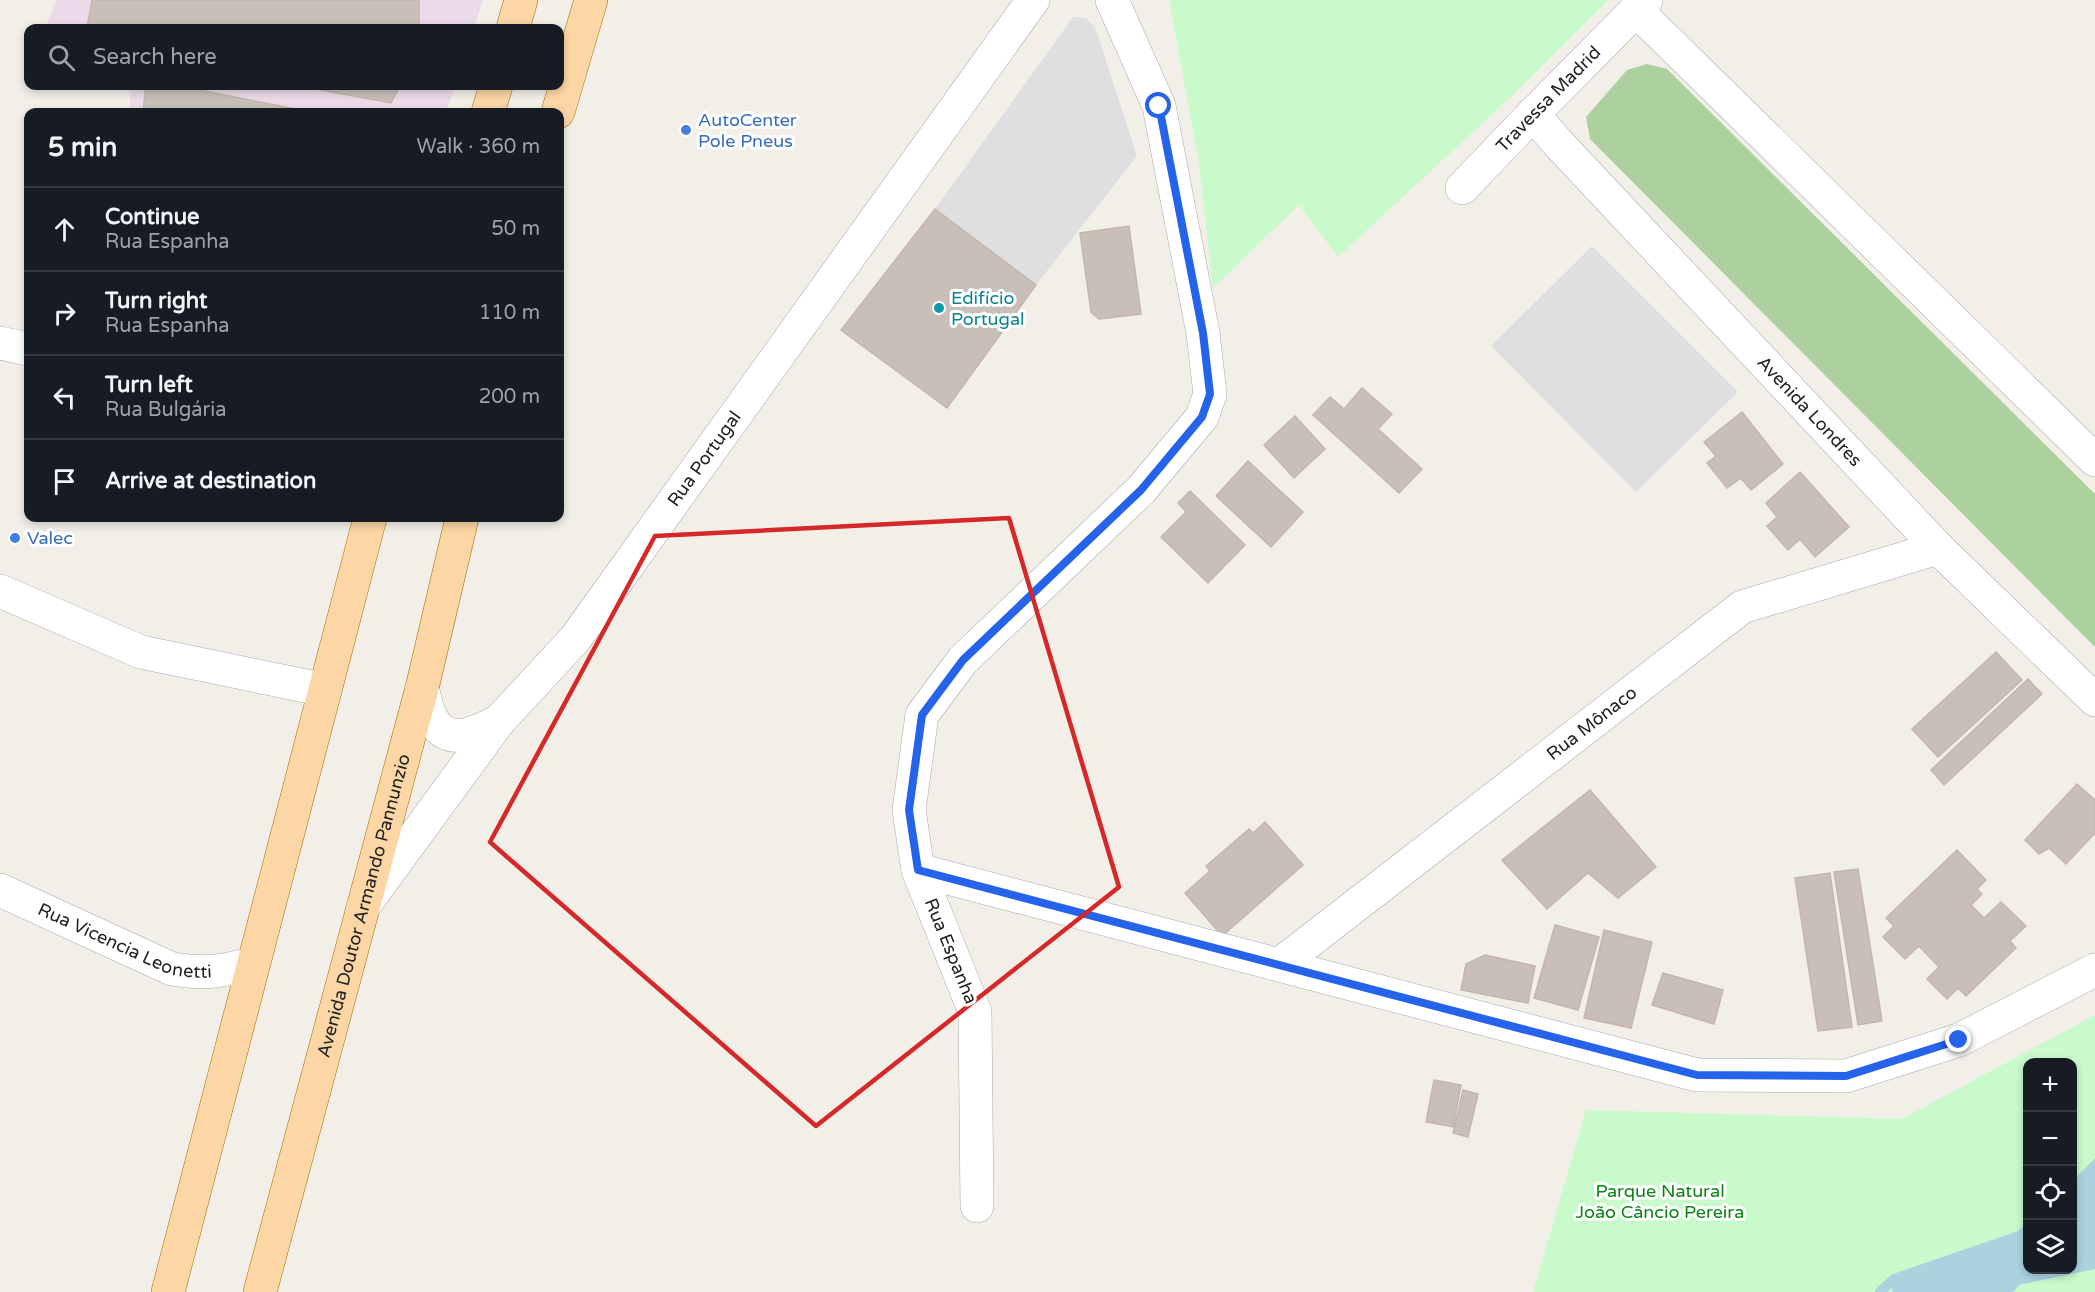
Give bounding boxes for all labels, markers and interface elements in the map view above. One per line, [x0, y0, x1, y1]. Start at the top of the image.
search box [24, 24, 564, 90]
icon: search [45, 41, 78, 74]
street label: Travessa Madrid [1491, 41, 1605, 157]
text: Search here [93, 44, 217, 70]
route start [1145, 92, 1171, 118]
place label: AutoCenter Pole Pneus [698, 109, 797, 152]
marker: AutoCenter Pole Pneus [679, 123, 693, 137]
text: 5 min [48, 132, 117, 163]
text: Walk · 360 m [417, 135, 540, 159]
text: Continue [105, 204, 200, 230]
icon: ahead [48, 213, 81, 246]
text: 50 m [491, 217, 540, 241]
text: Rua Espanha [105, 230, 230, 254]
place label: Edifício Portugal [951, 287, 1024, 330]
text: Turn right [105, 288, 207, 314]
icon: right [48, 297, 81, 330]
text: 110 m [479, 301, 540, 325]
marker: Edifício Portugal [932, 301, 946, 315]
text: Rua Espanha [105, 314, 230, 338]
street label: Avenida Londres [1753, 351, 1867, 471]
text: Turn left [105, 372, 193, 398]
icon: left [48, 381, 81, 414]
text: 200 m [479, 385, 540, 409]
text: Rua Bulgária [105, 398, 226, 422]
street label: Rua Portugal [663, 407, 746, 511]
icon: arrive [48, 465, 81, 498]
text: Arrive at destination [105, 468, 316, 494]
place label: Valec [27, 527, 73, 549]
marker: Valec [8, 531, 22, 545]
street label: Rua Mônaco [1542, 681, 1641, 765]
street label: Avenida Doutor Armando Pannunzio [312, 751, 415, 1060]
street label: Rua Espanha [920, 895, 982, 1007]
street label: Rua Vicencia Leonetti [34, 898, 212, 983]
route end [1945, 1026, 1971, 1052]
map controls [2023, 1058, 2077, 1274]
button: + [2023, 1058, 2077, 1112]
button: − [2023, 1112, 2077, 1166]
button: locate [2023, 1166, 2077, 1220]
park label: Parque Natural João Câncio Pereira [1576, 1180, 1744, 1223]
button: layers [2023, 1220, 2077, 1274]

